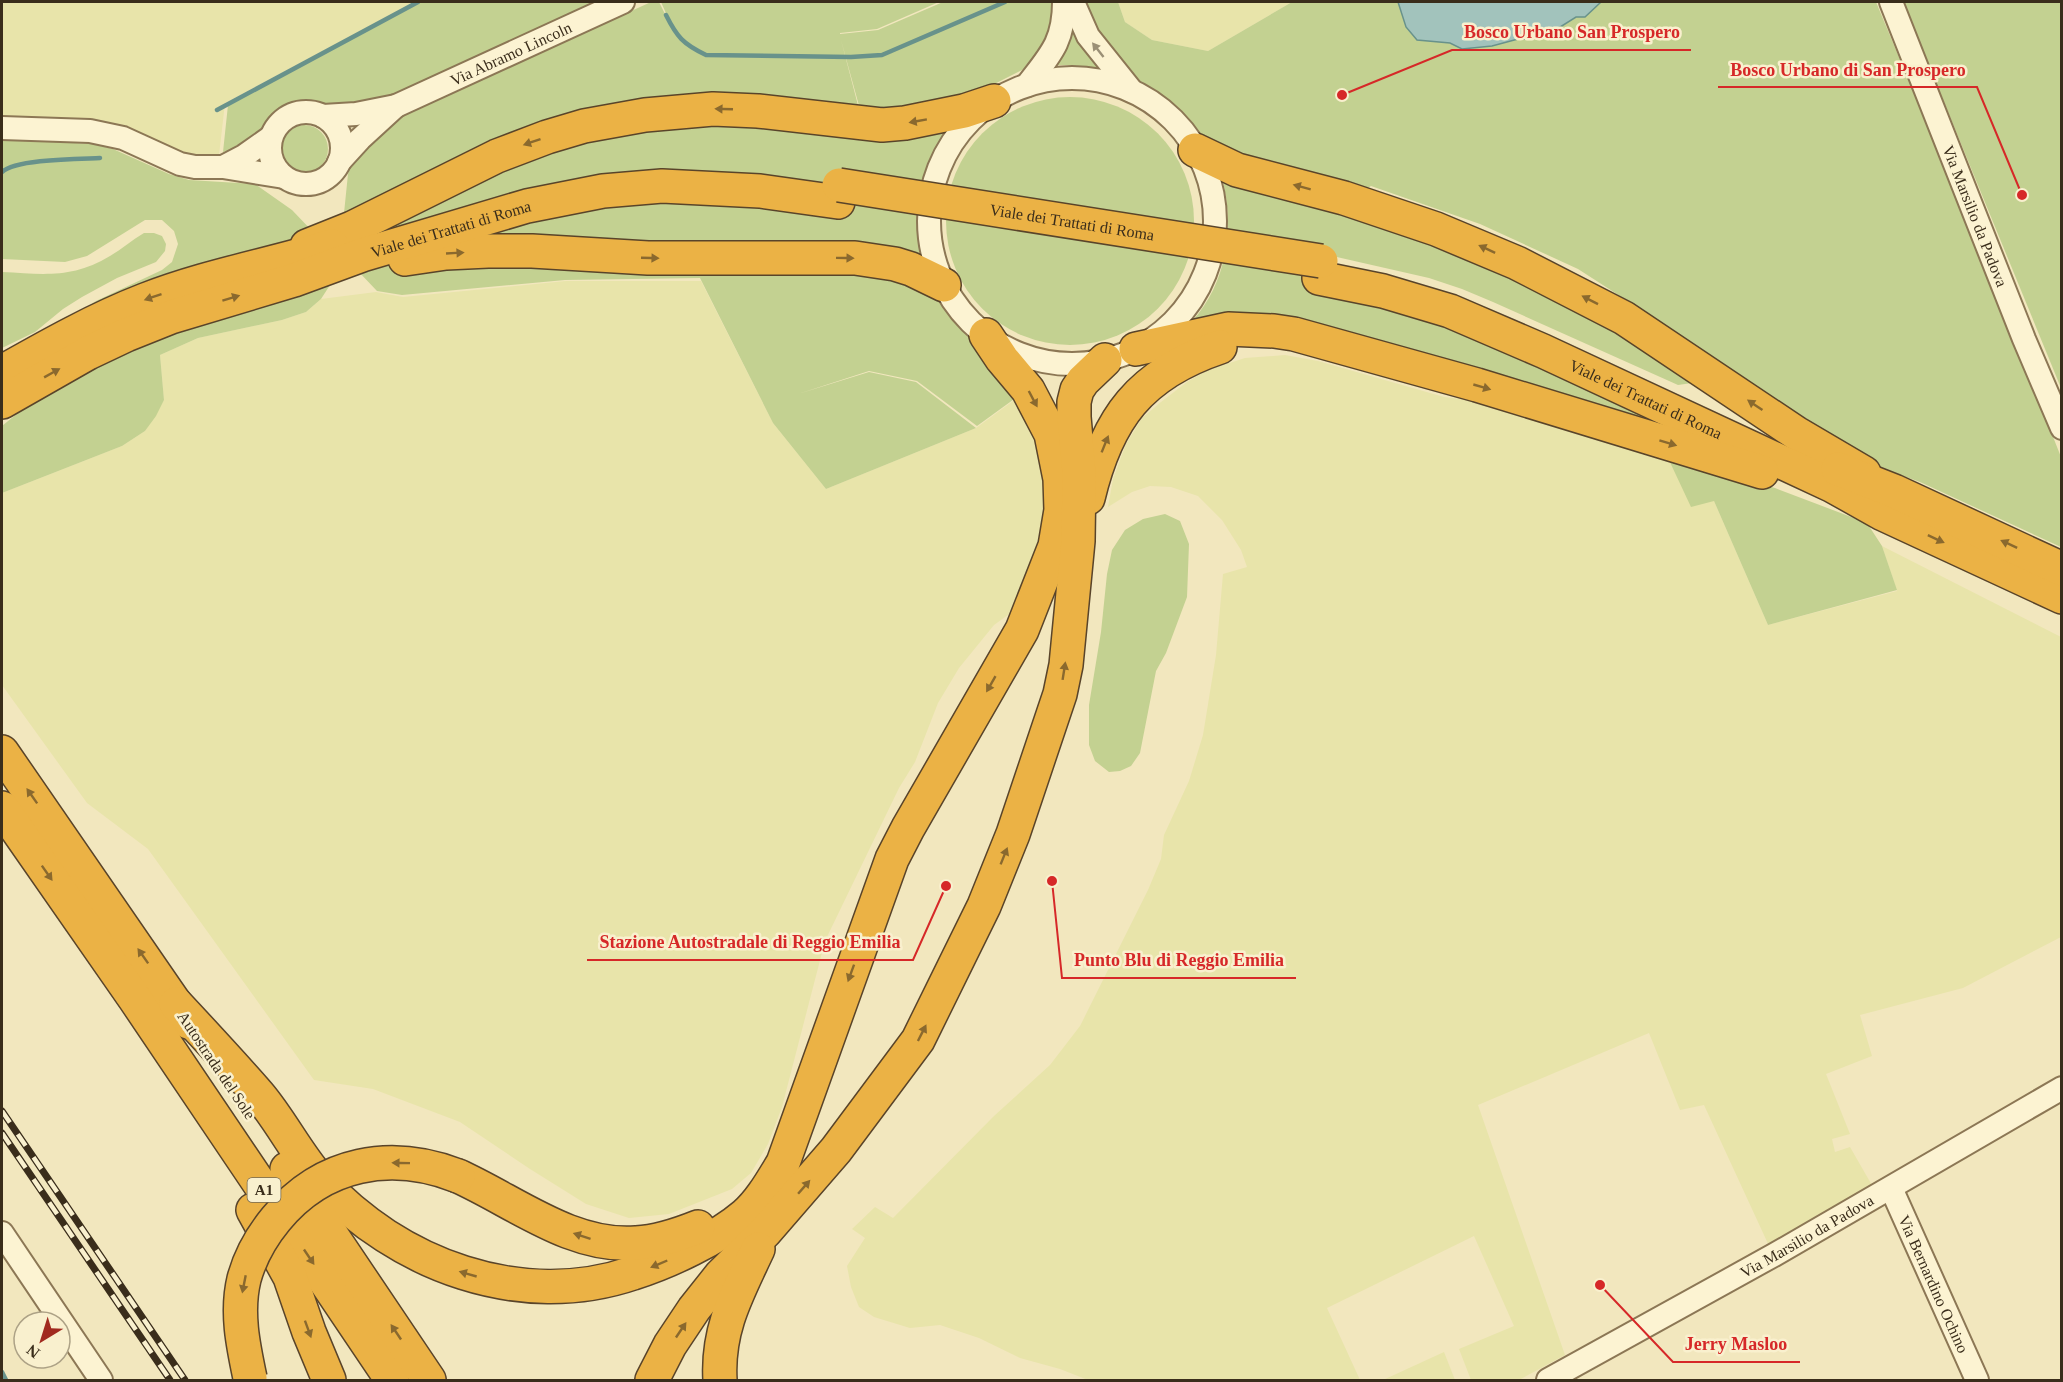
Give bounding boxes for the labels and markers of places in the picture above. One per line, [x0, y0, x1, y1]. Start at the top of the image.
callout: Bosco Urbano San Prospero [1452, 14, 1691, 50]
callout: Bosco Urbano di San Prospero [1718, 51, 1977, 87]
callout: Stazione Autostradale di Reggio Emilia [587, 924, 913, 960]
callout: Punto Blu di Reggio Emilia [1062, 942, 1296, 978]
callout: Jerry Masloo [1673, 1326, 1800, 1362]

